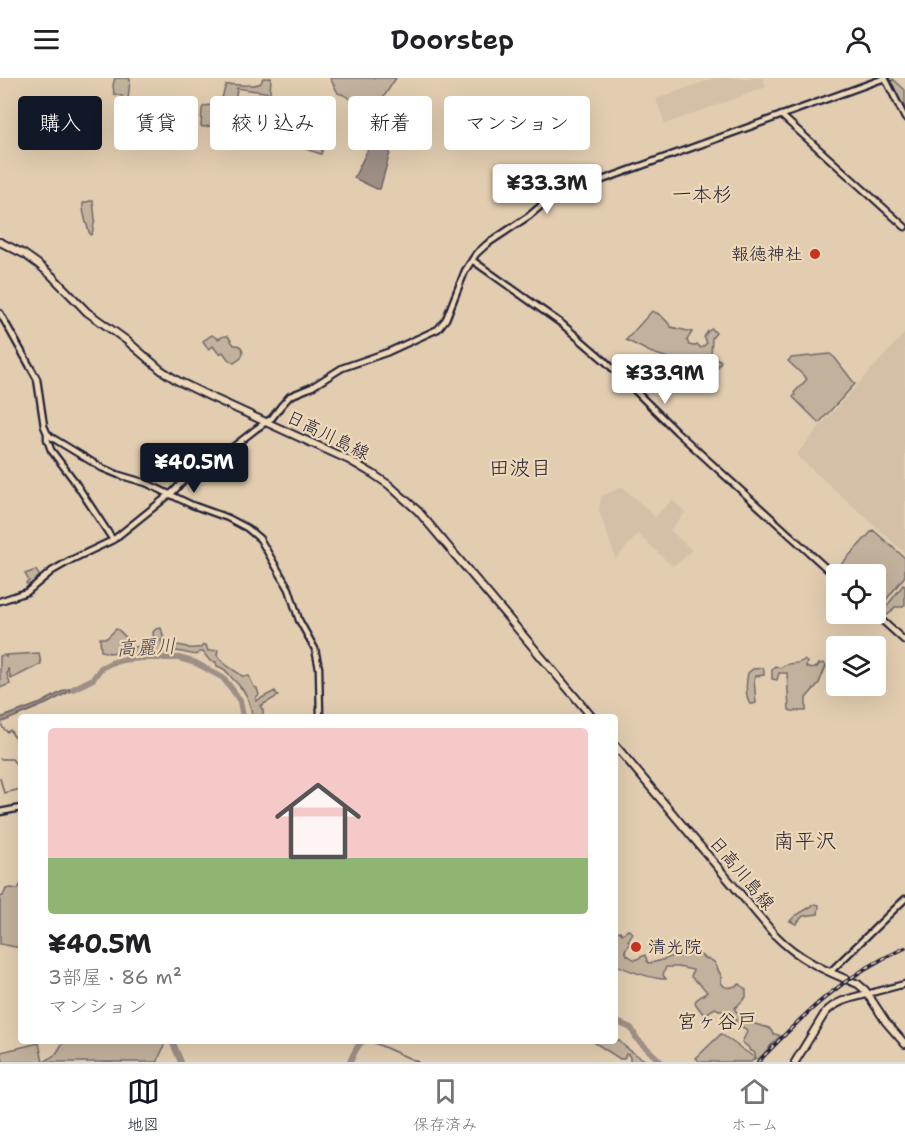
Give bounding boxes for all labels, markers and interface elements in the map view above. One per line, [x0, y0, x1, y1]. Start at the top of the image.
text: Doorstep [391, 21, 514, 58]
icon: menu [30, 23, 63, 56]
icon: person [842, 23, 875, 56]
chip: 購入 [18, 96, 102, 150]
chip: 賃貸 [114, 96, 198, 150]
chip: 絞り込み [210, 96, 336, 150]
chip: 新着 [348, 96, 432, 150]
chip: マンション [444, 96, 590, 150]
pin: ¥33.3M [498, 164, 596, 215]
text: ¥33.3M [507, 170, 587, 196]
district label: 一本杉 [672, 181, 732, 207]
place label: 報徳神社 [731, 242, 803, 266]
marker: 報徳神社 [808, 247, 822, 261]
pin: ¥33.9M [616, 354, 714, 405]
text: ¥33.9M [626, 360, 704, 386]
street label: 日高川島線 [282, 404, 374, 466]
pin: ¥40.5M [145, 443, 243, 494]
text: ¥40.5M [154, 449, 234, 475]
district label: 田波目 [489, 454, 552, 482]
map controls [826, 564, 886, 696]
button: locate [826, 564, 886, 624]
water label: 高麗川 [115, 632, 177, 662]
button: layers [826, 636, 886, 696]
icon: home [264, 767, 372, 875]
district label: 南平沢 [774, 827, 837, 855]
street label: 日高川島線 [704, 831, 780, 915]
text: ¥40.5M [48, 926, 151, 961]
place label: 清光院 [648, 935, 702, 959]
marker: 清光院 [629, 940, 643, 954]
text: 3部屋 · 86 m² [48, 964, 182, 990]
text: マンション [48, 993, 147, 1019]
district label: 宮ヶ谷戸 [677, 1008, 757, 1034]
tab: 地図 [127, 1075, 160, 1135]
tab: 保存済み [413, 1075, 477, 1135]
tab: ホーム [731, 1075, 778, 1135]

